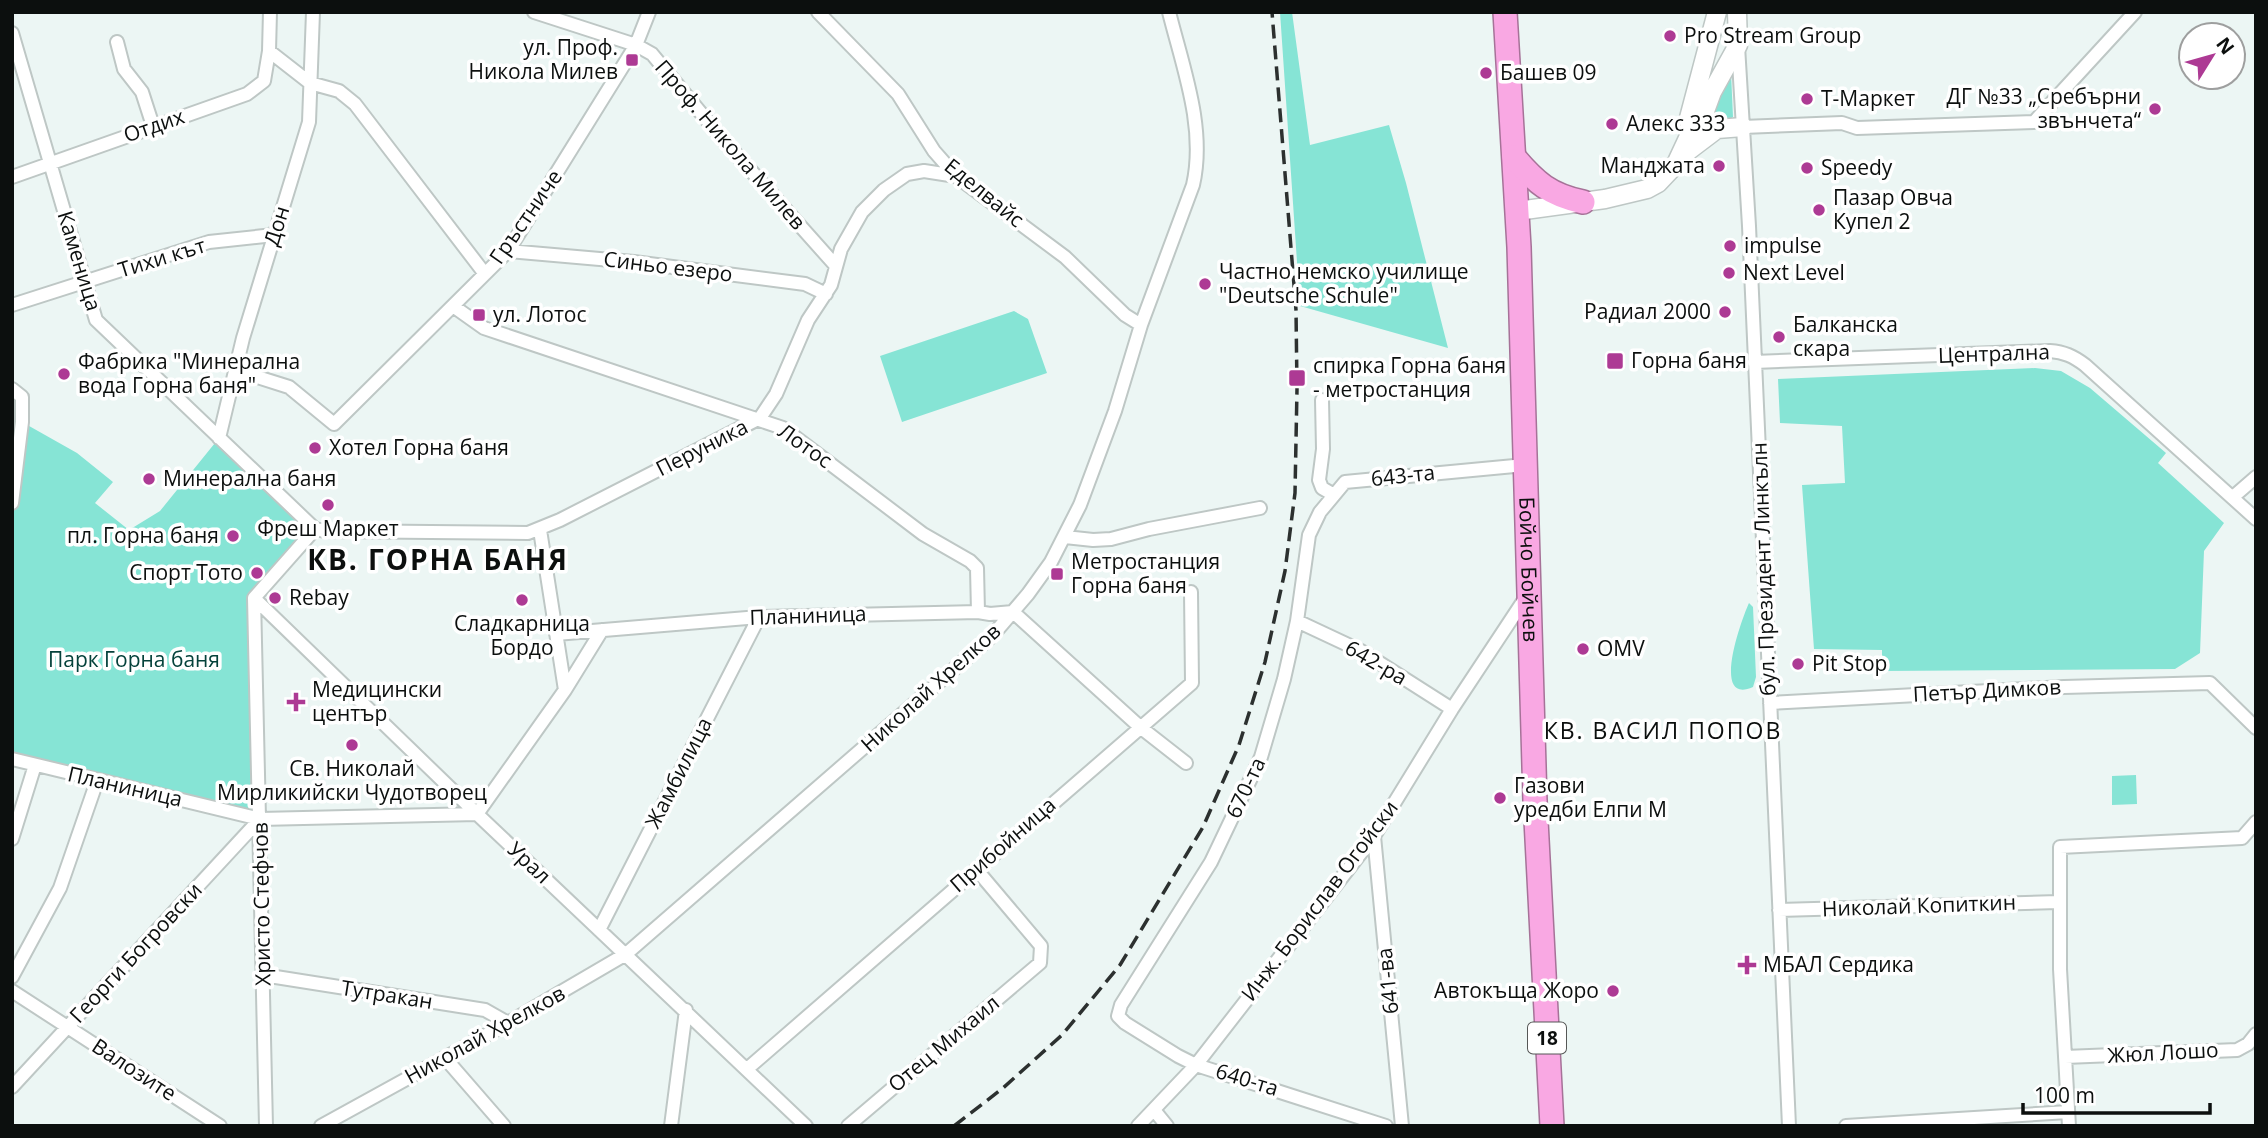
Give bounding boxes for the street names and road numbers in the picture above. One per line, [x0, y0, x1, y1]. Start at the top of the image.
street label: Проф. Никола Милев [649, 54, 812, 235]
street label: Отдих [120, 102, 188, 148]
street label: Еделвайс [939, 152, 1030, 233]
street label: Гръстниче [482, 164, 568, 269]
street label: Дон [257, 202, 295, 249]
street label: Каменица [51, 207, 108, 314]
street label: Тихи кът [115, 230, 209, 284]
street label: Синьо езеро [602, 244, 734, 288]
street label: Централна [1938, 337, 2050, 369]
street label: Перуника [651, 412, 752, 482]
street label: Лотос [773, 417, 838, 474]
street label: бул. Президент Линкълн [1745, 442, 1781, 696]
street label: 643-та [1369, 458, 1436, 492]
street label: Бойчо Бойчев [1513, 496, 1545, 642]
street label: Планиница [749, 599, 867, 631]
street label: Николай Хрелков [854, 617, 1006, 758]
street label: 642-ра [1340, 633, 1413, 691]
street label: Петър Димков [1912, 672, 2062, 708]
street label: Жамбилица [638, 712, 718, 833]
street label: 670-та [1219, 753, 1271, 823]
street label: Планиница [65, 759, 185, 813]
street label: Прибойница [944, 791, 1061, 898]
street label: Инж. Борислав Огойски [1235, 794, 1404, 1006]
street label: Христо Стефчов [246, 822, 276, 986]
street label: Урал [502, 835, 557, 889]
street label: Георги Богровски [63, 876, 208, 1029]
street label: Николай Копиткин [1822, 888, 2016, 922]
street label: 641-ва [1370, 947, 1404, 1016]
street label: Тутракан [339, 973, 435, 1015]
street label: Николай Хрелков [399, 978, 570, 1090]
street label: Отец Михаил [882, 989, 1005, 1098]
road number: 18 [1528, 1022, 1566, 1054]
street label: Валозите [87, 1032, 182, 1107]
street label: Жюл Лошо [2107, 1035, 2219, 1069]
street label: 640-та [1212, 1056, 1282, 1102]

